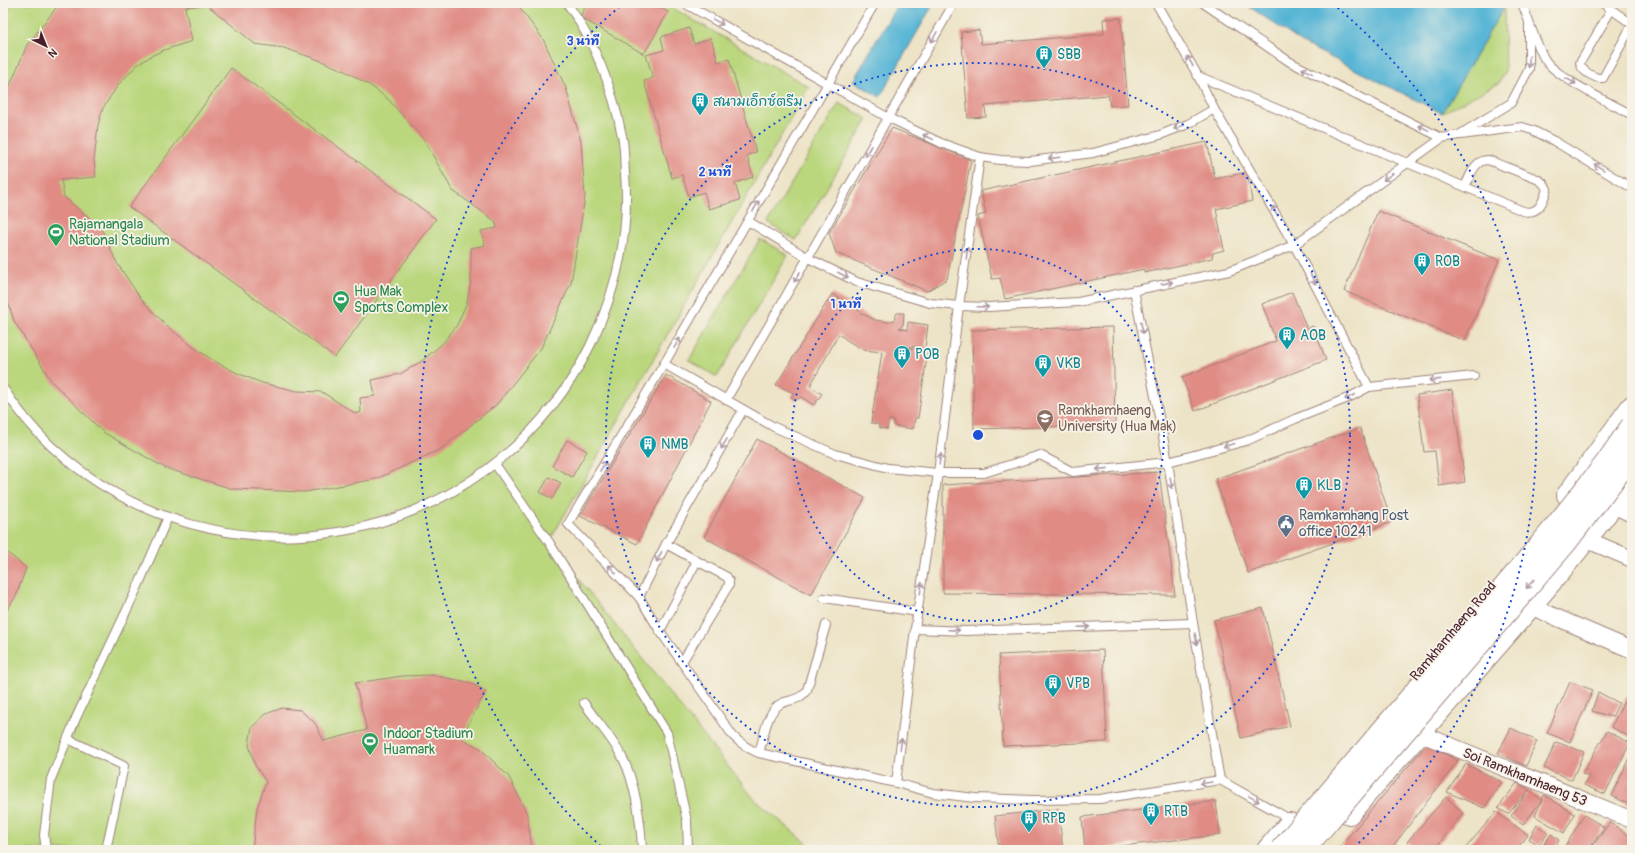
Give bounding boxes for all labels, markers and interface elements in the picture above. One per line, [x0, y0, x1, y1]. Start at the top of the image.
one-way arrow [712, 19, 724, 26]
north arrow [26, 26, 66, 66]
one-way arrow [930, 31, 938, 43]
text: 3 นาที [567, 33, 599, 49]
building icon: SBB [1034, 44, 1054, 69]
text: N [45, 46, 60, 61]
place label: SBB [1057, 46, 1081, 63]
one-way arrow [1525, 55, 1533, 68]
one-way arrow [1185, 56, 1193, 68]
one-way arrow [1301, 66, 1313, 74]
one-way arrow [1565, 77, 1577, 85]
building icon: สนามเอ็กซ์ตรีม [690, 91, 710, 116]
place label: สนามเอ็กซ์ตรีม [713, 92, 803, 110]
one-way arrow [1174, 124, 1186, 132]
one-way arrow [1418, 124, 1430, 131]
one-way arrow [922, 133, 934, 140]
one-way arrow [864, 145, 872, 157]
one-way arrow [1048, 154, 1061, 162]
one-way arrow [1593, 163, 1605, 171]
text: 2 นาที [699, 164, 731, 180]
one-way arrow [1383, 173, 1394, 181]
one-way arrow [753, 200, 761, 212]
one-way arrow [1270, 205, 1278, 217]
place label: Rajamangala National Stadium [69, 216, 170, 249]
sports icon: Rajamangala National Stadium [46, 222, 66, 247]
one-way arrow [963, 247, 971, 260]
building icon: ROB [1412, 251, 1432, 276]
place label: ROB [1435, 253, 1460, 270]
one-way arrow [793, 271, 801, 283]
one-way arrow [837, 272, 849, 279]
one-way arrow [1309, 273, 1317, 285]
one-way arrow [1160, 279, 1173, 287]
place label: Hua Mak Sports Complex [354, 283, 448, 316]
sports icon: Hua Mak Sports Complex [331, 289, 351, 314]
text: 1 นาที [831, 296, 861, 312]
one-way arrow [976, 303, 989, 310]
one-way arrow [1138, 321, 1146, 334]
building icon: AOB [1277, 325, 1297, 350]
place label: AOB [1300, 327, 1326, 344]
one-way arrow [673, 337, 681, 349]
building icon: POB [892, 344, 912, 369]
place label: POB [915, 346, 940, 363]
building icon: VKB [1033, 353, 1053, 378]
place label: VKB [1056, 355, 1081, 372]
one-way arrow [1429, 376, 1442, 384]
one-way arrow [1344, 394, 1356, 401]
place label: Ramkhamhaeng University (Hua Mak) [1058, 402, 1177, 435]
school or university icon: Ramkhamhaeng University (Hua Mak) [1035, 408, 1055, 433]
centre of rings [971, 428, 985, 442]
building icon: NMB [638, 434, 658, 459]
place label: NMB [661, 436, 689, 453]
one-way arrow [719, 438, 727, 450]
one-way arrow [1223, 442, 1236, 449]
one-way arrow [936, 453, 944, 466]
one-way arrow [599, 461, 607, 472]
one-way arrow [1096, 465, 1109, 473]
building icon: KLB [1294, 475, 1314, 500]
one-way arrow [1167, 476, 1175, 489]
place label: KLB [1317, 477, 1341, 494]
place label: Ramkamhang Post office 10241 [1299, 507, 1409, 540]
public building icon: Ramkamhang Post office 10241 [1276, 513, 1296, 538]
one-way arrow [655, 550, 663, 562]
one-way arrow [607, 564, 617, 574]
street label: Ramkhamhaeng Road [1406, 578, 1500, 684]
one-way arrow [1525, 579, 1534, 589]
one-way arrow [917, 582, 925, 595]
one-way arrow [1077, 623, 1090, 631]
one-way arrow [947, 626, 960, 634]
one-way arrow [1192, 633, 1200, 646]
building icon: VPB [1043, 673, 1063, 698]
place label: VPB [1066, 675, 1090, 692]
place label: Indoor Stadium Huamark [383, 725, 473, 758]
sports icon: Indoor Stadium Huamark [360, 731, 380, 756]
one-way arrow [897, 738, 904, 751]
street label: Soi Ramkhamhaeng 53 [1460, 744, 1590, 810]
one-way arrow [1199, 779, 1212, 787]
one-way arrow [1248, 796, 1260, 804]
building icon: RTB [1141, 801, 1161, 826]
place label: RTB [1164, 803, 1188, 820]
building icon: RPB [1019, 808, 1039, 833]
place label: RPB [1042, 810, 1066, 827]

